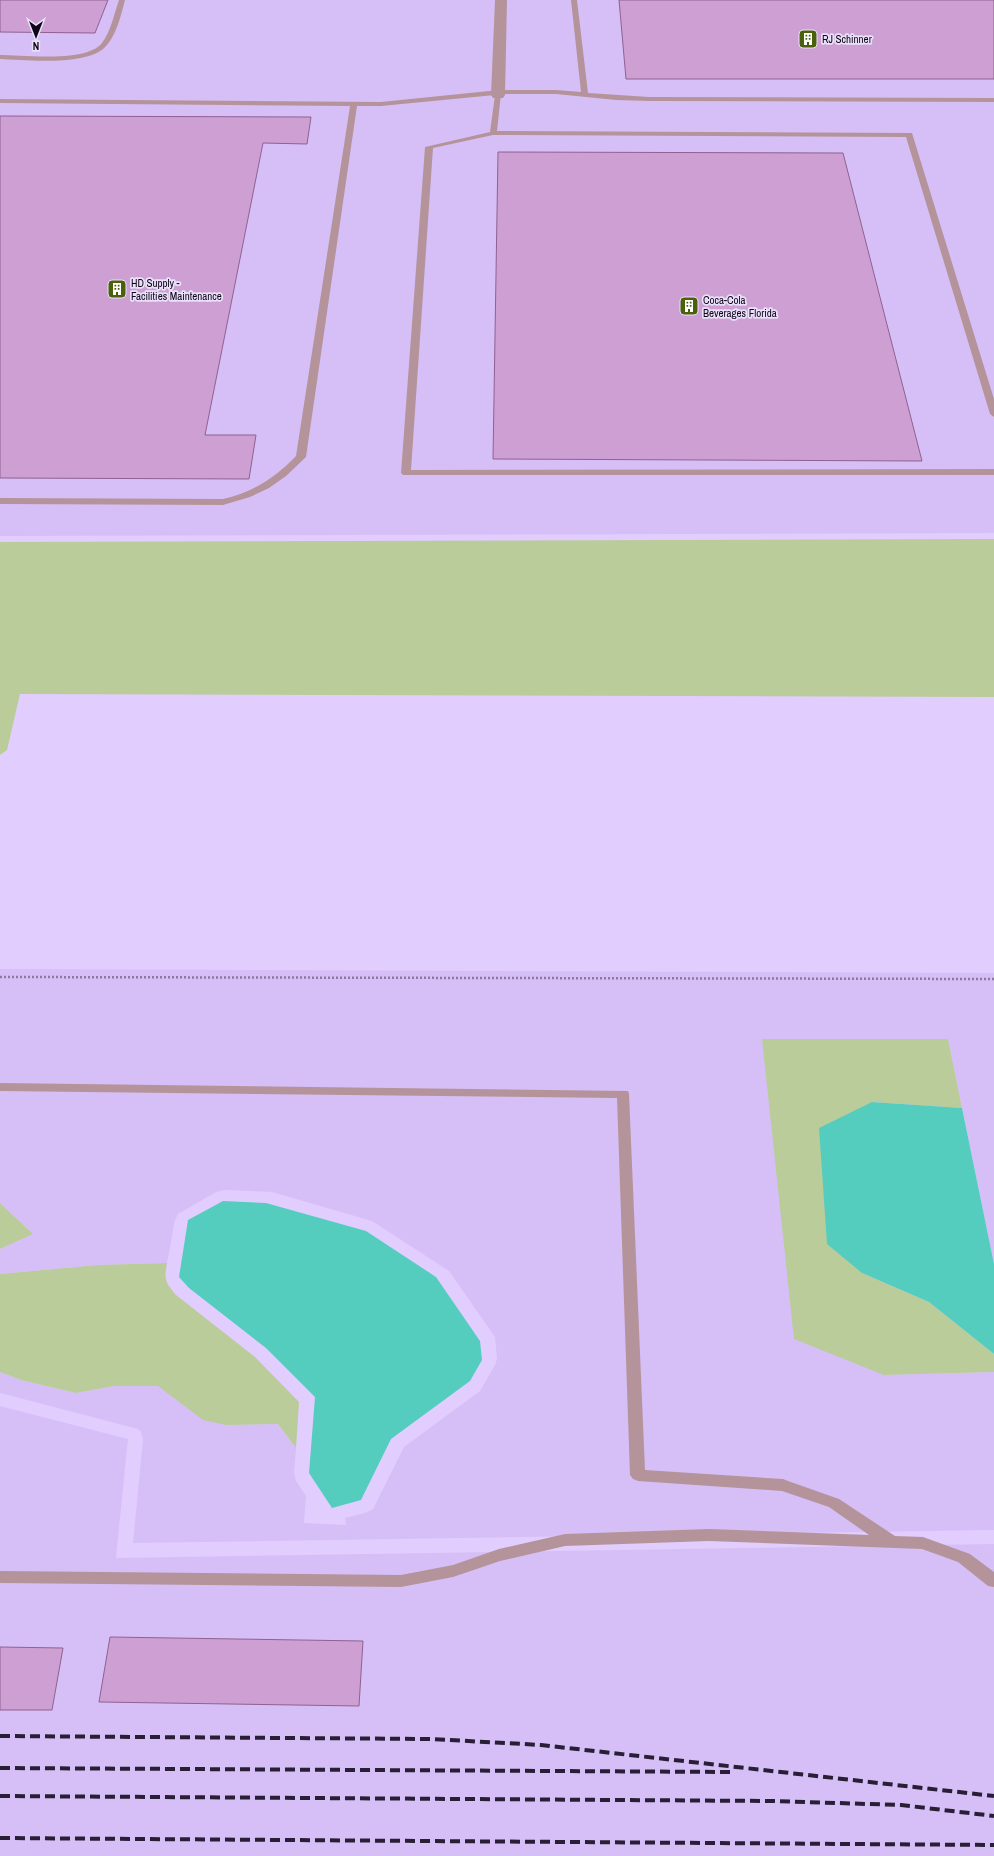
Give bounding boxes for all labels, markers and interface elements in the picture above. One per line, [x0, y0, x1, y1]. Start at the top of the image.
north arrow [16, 16, 56, 56]
building icon: RJ Schinner [797, 28, 819, 50]
place label: RJ Schinner [822, 32, 872, 46]
text: N [33, 39, 39, 53]
place label: HD Supply - Facilities Maintenance [131, 276, 222, 303]
building icon: HD Supply - Facilities Maintenance [106, 278, 128, 300]
place label: Coca-Cola Beverages Florida [703, 293, 777, 320]
building icon: Coca-Cola Beverages Florida [678, 295, 700, 317]

